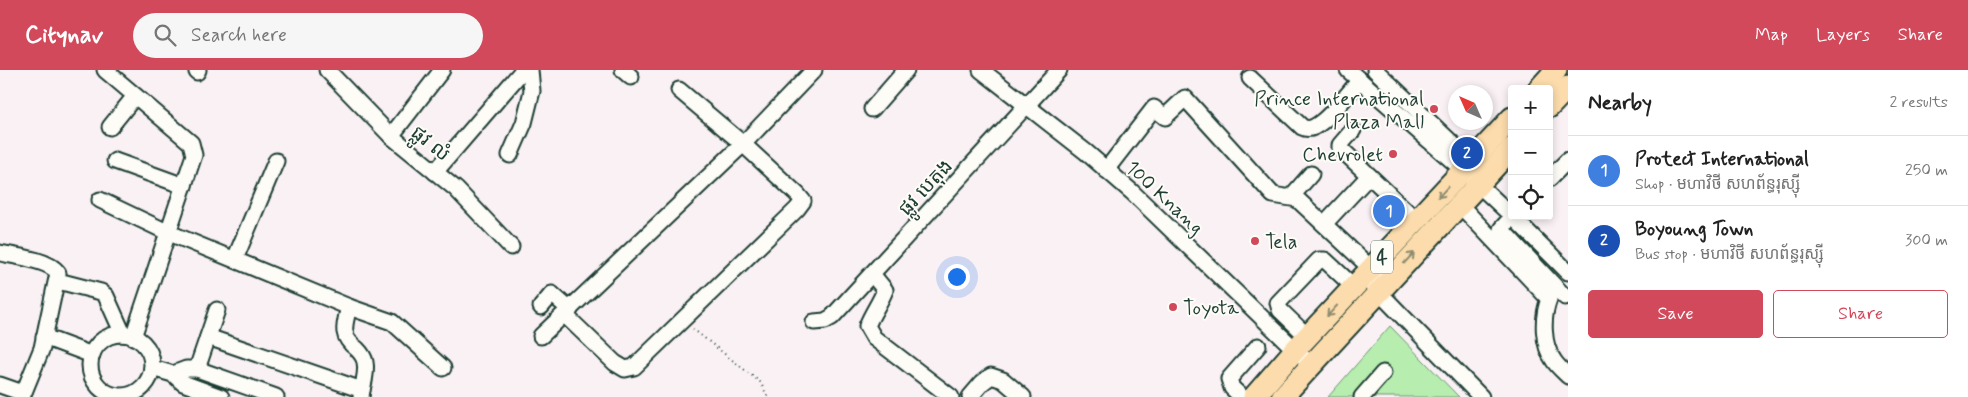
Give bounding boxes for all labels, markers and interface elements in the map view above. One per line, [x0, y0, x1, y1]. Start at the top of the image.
search box [133, 13, 483, 58]
text: Citynav [25, 20, 103, 51]
icon: search [151, 21, 179, 49]
text: Search here [191, 23, 287, 48]
text: Map [1755, 23, 1788, 47]
text: Layers [1816, 23, 1870, 47]
text: Share [1898, 23, 1943, 47]
north arrow [1448, 85, 1493, 130]
map controls [1508, 85, 1553, 220]
button: + [1508, 85, 1553, 130]
place label: Prince International Plaza Mall [1254, 86, 1424, 136]
text: Nearby [1588, 89, 1652, 117]
text: 2 results [1890, 92, 1948, 113]
marker: Prince International Plaza Mall [1428, 103, 1440, 115]
street label: ផ្លូវ លំ [402, 120, 455, 171]
button: − [1508, 130, 1553, 175]
pin: 2 [1451, 134, 1483, 172]
place label: Chevrolet [1302, 142, 1383, 169]
text: Protect International [1635, 147, 1809, 172]
marker: Chevrolet [1387, 148, 1399, 160]
street label: ផ្លូវ បេតុង [893, 154, 962, 225]
street label: 100 Knang [1119, 155, 1209, 241]
text: 1 [1600, 160, 1608, 181]
text: 250 m [1905, 160, 1948, 181]
text: Shop · មហាវិថី សហព័ន្ធរុស្ស៊ី [1635, 174, 1800, 195]
button: locate [1508, 175, 1553, 220]
one-way arrow [1437, 185, 1449, 198]
pin: 1 [1373, 192, 1405, 230]
text: Boyoung Town [1635, 217, 1753, 242]
place label: Tela [1265, 229, 1297, 256]
text: 2 [1600, 230, 1608, 251]
text: 300 m [1905, 230, 1948, 251]
marker: Tela [1249, 235, 1261, 247]
road number: 4 [1371, 240, 1393, 273]
text: Bus stop · មហាវិថី សហព័ន្ធរុស្ស៊ី [1635, 244, 1824, 265]
one-way arrow [1404, 252, 1415, 265]
your location [944, 264, 970, 290]
button: Save [1588, 290, 1763, 338]
button: Share [1773, 290, 1948, 338]
place label: Toyota [1183, 295, 1240, 322]
marker: Toyota [1167, 301, 1179, 313]
one-way arrow [1326, 304, 1338, 317]

